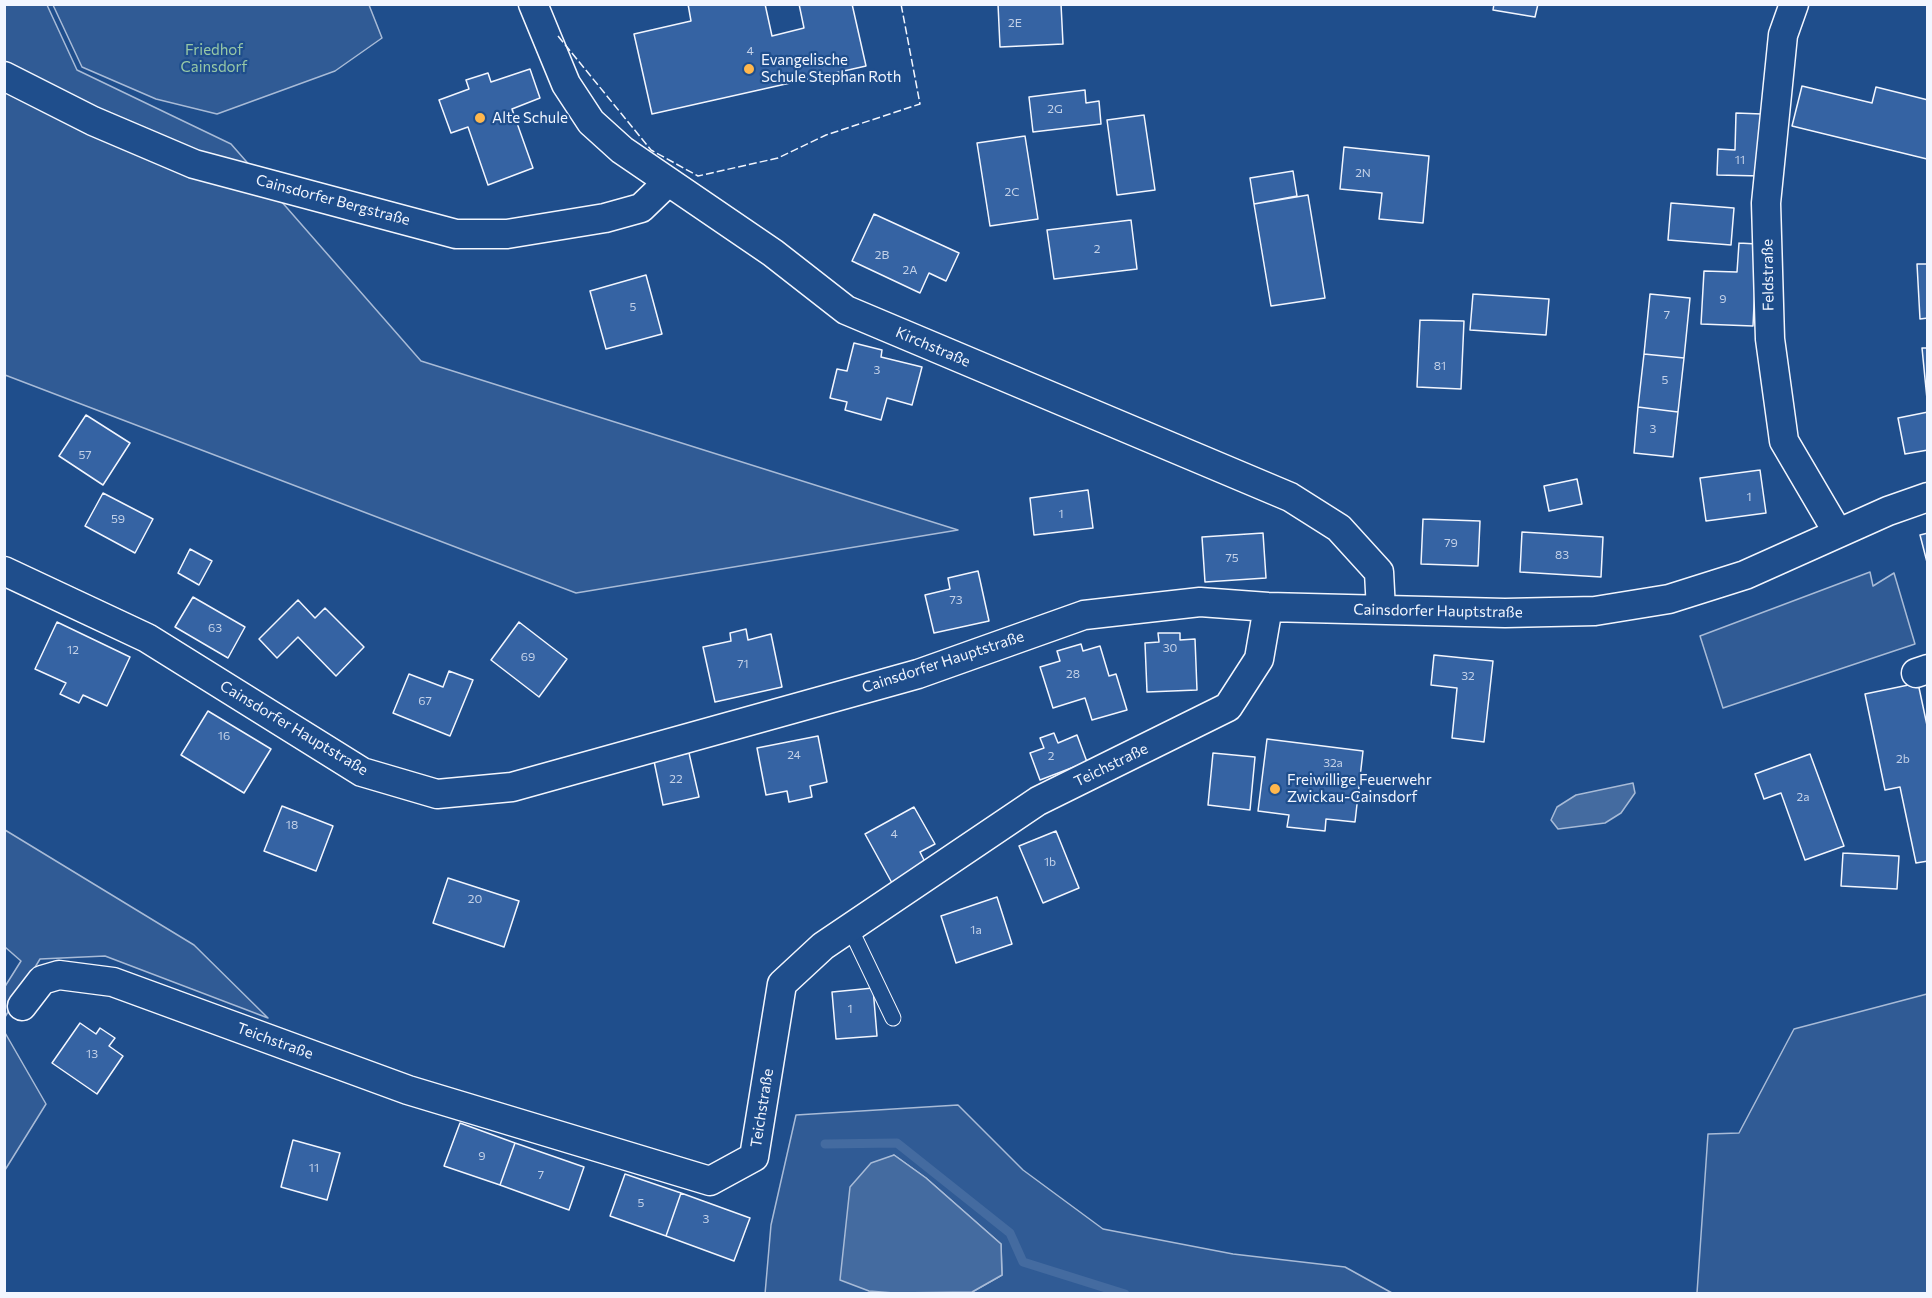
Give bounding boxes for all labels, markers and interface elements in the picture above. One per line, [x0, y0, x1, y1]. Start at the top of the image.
house number: 2E [1008, 16, 1022, 30]
park label: Friedhof Cainsdorf [181, 41, 247, 76]
house number: 4 [746, 44, 754, 58]
place label: Evangelische Schule Stephan Roth [761, 51, 901, 86]
marker: Evangelische Schule Stephan Roth [742, 62, 756, 76]
house number: 2G [1047, 102, 1063, 116]
place label: Alte Schule [492, 109, 568, 127]
marker: Alte Schule [473, 111, 487, 125]
house number: 11 [1735, 153, 1745, 167]
house number: 2N [1355, 166, 1371, 180]
street label: Cainsdorfer Bergstraße [254, 171, 412, 229]
house number: 2C [1005, 185, 1019, 199]
street label: Feldstraße [1758, 239, 1778, 311]
house number: 2 [1094, 242, 1100, 256]
house number: 2B [875, 248, 889, 262]
house number: 2A [903, 263, 917, 277]
house number: 9 [1719, 292, 1727, 306]
house number: 5 [630, 300, 636, 314]
house number: 7 [1664, 308, 1670, 322]
street label: Kirchstraße [893, 323, 973, 371]
house number: 81 [1434, 359, 1446, 373]
house number: 3 [874, 363, 880, 377]
house number: 5 [1662, 373, 1668, 387]
house number: 3 [1650, 422, 1656, 436]
house number: 57 [78, 448, 92, 462]
house number: 1 [1746, 490, 1752, 504]
house number: 1 [1058, 507, 1064, 521]
house number: 59 [111, 512, 125, 526]
house number: 79 [1444, 536, 1458, 550]
house number: 83 [1555, 548, 1569, 562]
house number: 75 [1225, 551, 1239, 565]
house number: 73 [949, 593, 963, 607]
street label: Cainsdorfer Hauptstraße [1353, 601, 1523, 621]
house number: 63 [208, 621, 222, 635]
street label: Cainsdorfer Hauptstraße [860, 627, 1026, 697]
house number: 30 [1163, 641, 1177, 655]
house number: 12 [67, 643, 79, 657]
house number: 69 [521, 650, 535, 664]
house number: 71 [737, 657, 749, 671]
house number: 28 [1066, 667, 1080, 681]
house number: 32 [1461, 669, 1475, 683]
street label: Cainsdorfer Hauptstraße [217, 677, 371, 779]
house number: 67 [418, 694, 432, 708]
house number: 16 [218, 729, 230, 743]
street label: Teichstraße [1071, 739, 1151, 791]
house number: 24 [787, 748, 801, 762]
house number: 2 [1048, 749, 1054, 763]
house number: 2b [1896, 752, 1910, 766]
house number: 32a [1323, 756, 1343, 770]
place label: Freiwillige Feuerwehr Zwickau-Cainsdorf [1287, 771, 1432, 806]
house number: 22 [669, 772, 683, 786]
marker: Freiwillige Feuerwehr Zwickau-Cainsdorf [1268, 782, 1282, 796]
house number: 2a [1797, 790, 1809, 804]
house number: 18 [286, 818, 298, 832]
house number: 4 [890, 827, 898, 841]
house number: 1b [1044, 855, 1056, 869]
house number: 20 [468, 892, 482, 906]
house number: 1a [970, 923, 982, 937]
house number: 1 [847, 1002, 853, 1016]
street label: Teichstraße [234, 1019, 316, 1063]
house number: 13 [86, 1047, 98, 1061]
street label: Teichstraße [747, 1067, 777, 1149]
house number: 9 [478, 1149, 486, 1163]
house number: 11 [309, 1161, 319, 1175]
house number: 7 [538, 1168, 544, 1182]
house number: 5 [638, 1196, 644, 1210]
house number: 3 [703, 1212, 709, 1226]

